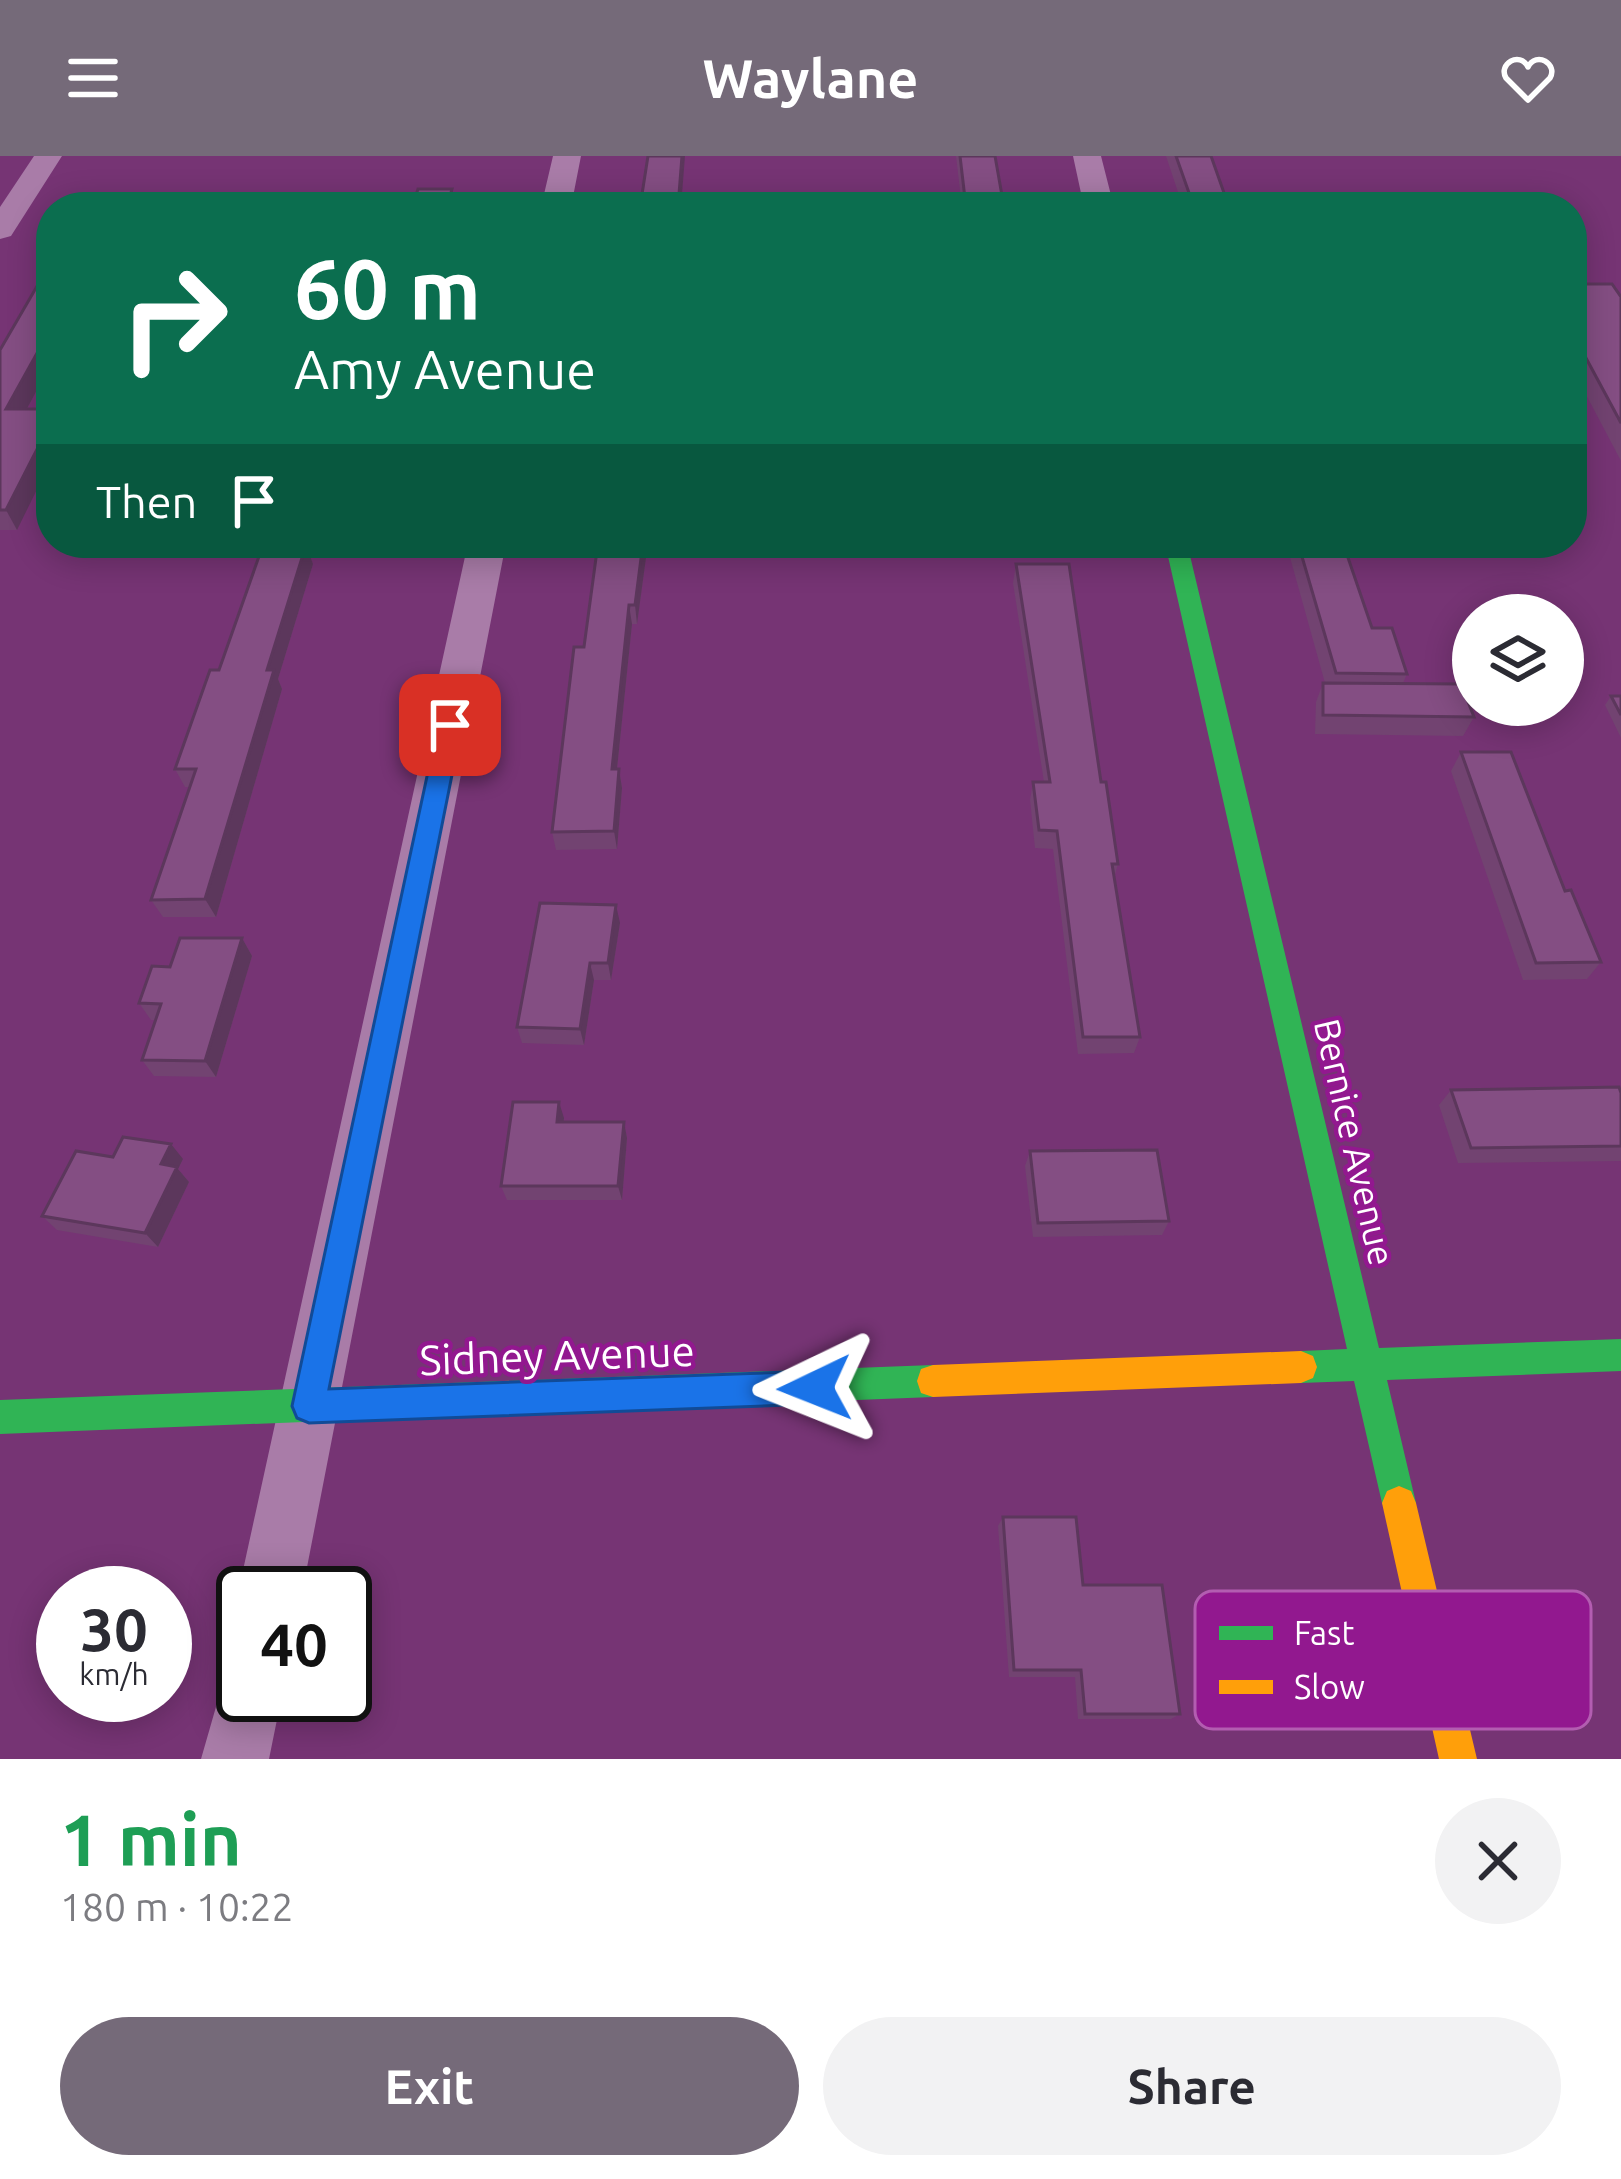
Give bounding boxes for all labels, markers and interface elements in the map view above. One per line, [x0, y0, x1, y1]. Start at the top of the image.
icon: menu [60, 45, 126, 111]
icon: heart [1495, 45, 1561, 111]
text: Waylane [703, 48, 918, 108]
icon: right [96, 240, 252, 396]
text: 60 m [294, 241, 481, 335]
text: Amy Avenue [294, 339, 596, 399]
icon: arrive [221, 468, 287, 534]
text: Then [96, 476, 197, 527]
map controls [1452, 594, 1584, 726]
button: layers [1452, 594, 1584, 726]
pin [399, 674, 501, 776]
icon: arrive [417, 692, 483, 758]
street label: Bernice Avenue [1307, 1015, 1403, 1269]
position arrow [752, 1325, 878, 1451]
street label: Sidney Avenue [419, 1327, 695, 1383]
speed limit sign: 40 [216, 1566, 372, 1722]
legend [1195, 1591, 1591, 1729]
text: 30 [80, 1595, 148, 1662]
text: Fast [1294, 1614, 1354, 1651]
text: km/h [79, 1657, 149, 1691]
text: Slow [1294, 1668, 1365, 1705]
button: close [1435, 1798, 1561, 1924]
text: 1 min [60, 1799, 242, 1880]
text: 180 m · 10:22 [60, 1885, 294, 1928]
button: Exit [60, 2017, 799, 2155]
button: Share [823, 2017, 1561, 2155]

